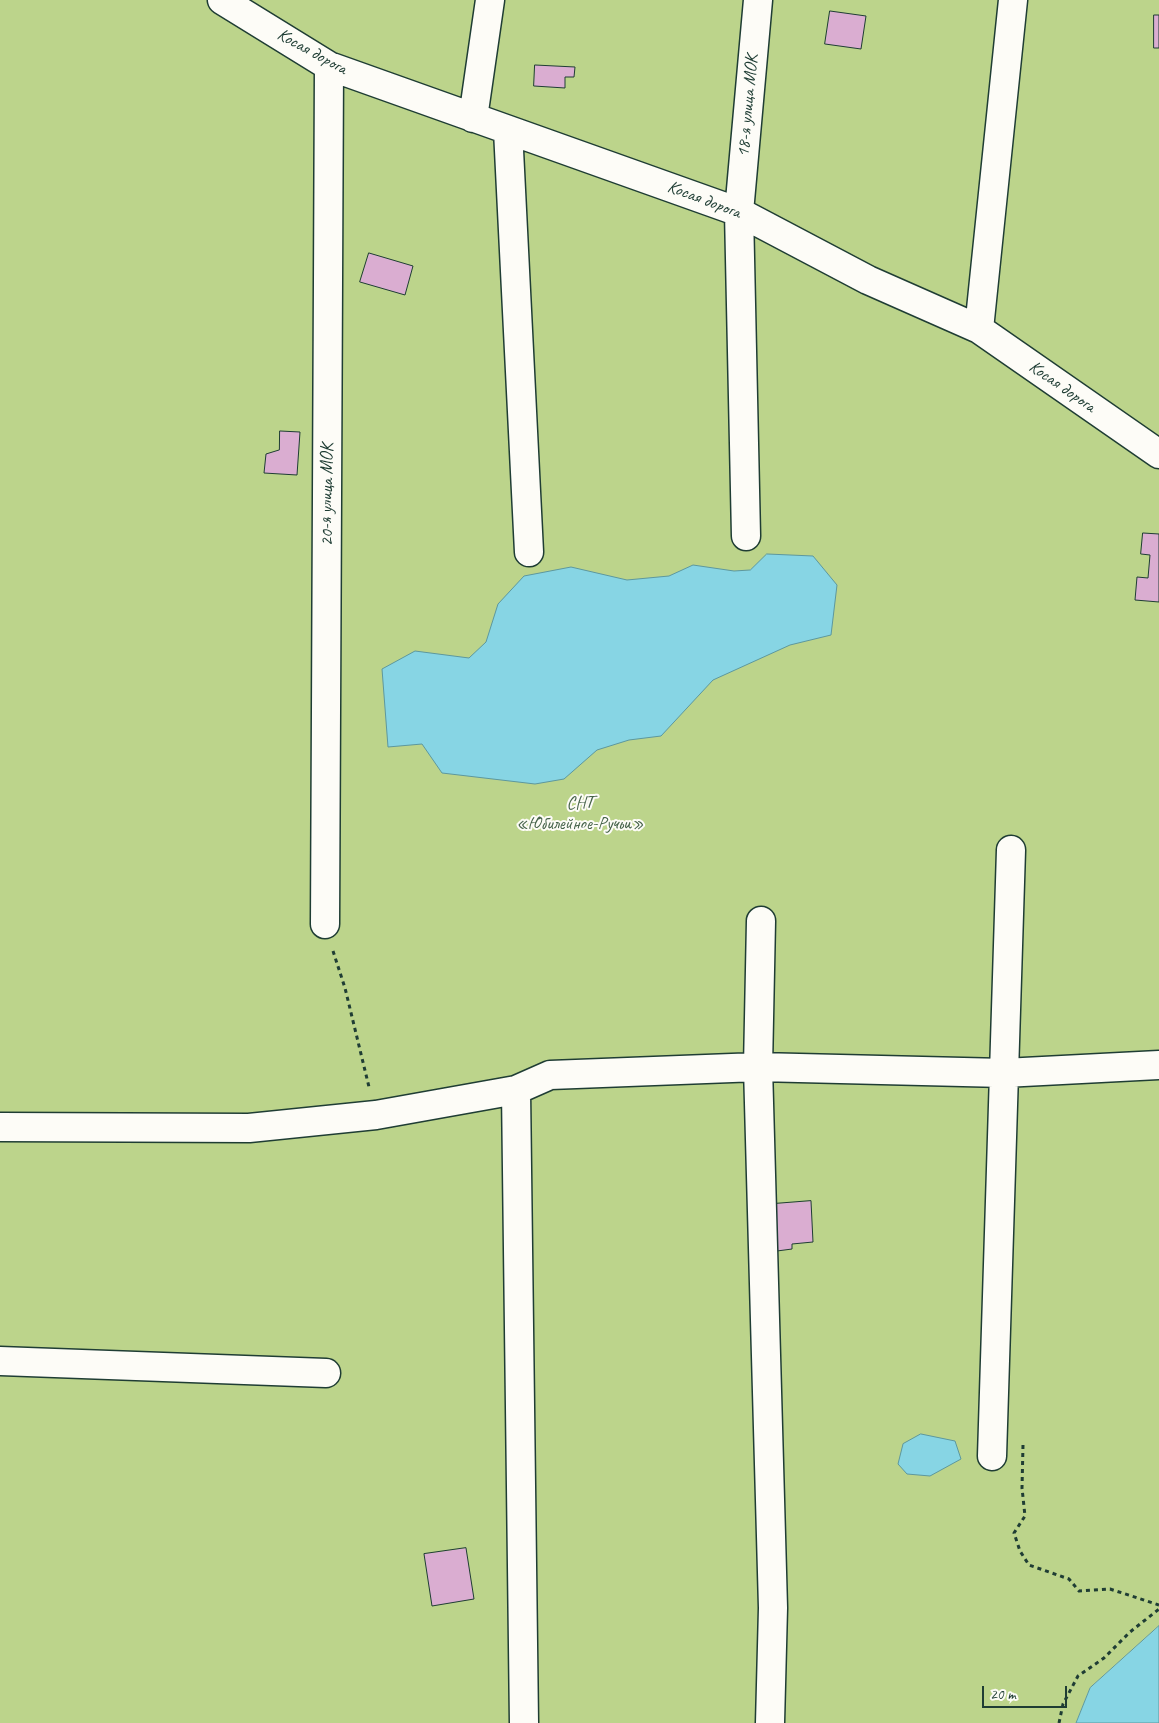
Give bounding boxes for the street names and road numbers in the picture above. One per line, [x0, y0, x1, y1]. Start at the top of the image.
street label: Косая дорога [273, 24, 351, 80]
street label: 18-я улица МОК [733, 54, 763, 158]
street label: Косая дорога [664, 176, 744, 224]
street label: Косая дорога [1024, 356, 1100, 418]
street label: 20-я улица МОК [316, 444, 338, 546]

